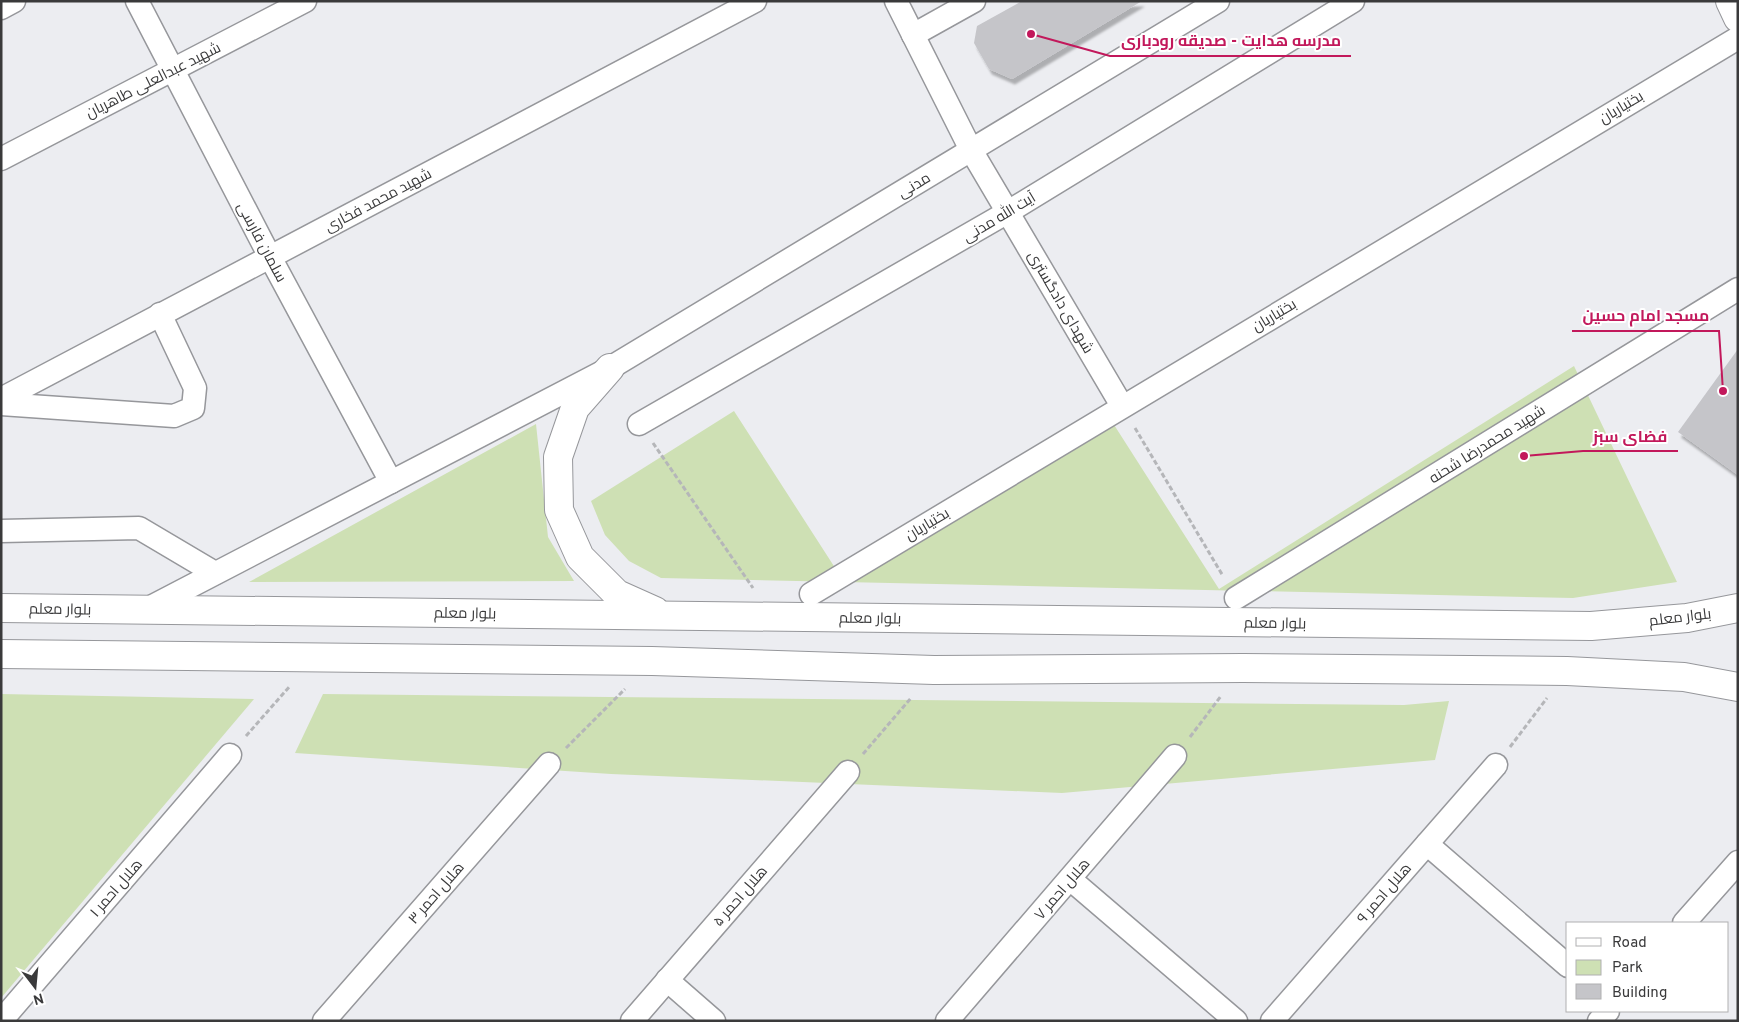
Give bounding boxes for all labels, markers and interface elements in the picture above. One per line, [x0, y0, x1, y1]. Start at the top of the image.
callout: مدرسه هدایت - صدیقه رودباری [1110, 25, 1351, 56]
text: مدرسه هدایت - صدیقه رودباری [1121, 32, 1341, 52]
street label: شهید عبدالعلی طاهریان [83, 39, 224, 124]
street label: بختیاریان [1596, 88, 1648, 129]
street label: شهید محمد فخاری [322, 165, 436, 238]
street label: مدنی [895, 169, 935, 203]
street label: آیت الله مدنی [959, 187, 1040, 248]
street label: سلمان فارسی [232, 199, 290, 286]
street label: شهدای دادگستری [1023, 248, 1097, 357]
street label: بختیاریان [1249, 296, 1301, 337]
callout: مسجد امام حسین [1572, 300, 1719, 331]
text: مسجد امام حسین [1583, 307, 1709, 327]
street label: شهید محمدرضا شحنه [1426, 402, 1550, 489]
callout: فضای سبز [1583, 420, 1678, 451]
text: فضای سبز [1592, 428, 1667, 448]
street label: بختیاریان [902, 505, 954, 546]
street label: بلوار معلم [29, 600, 91, 621]
street label: بلوار معلم [434, 604, 496, 625]
street label: بلوار معلم [1648, 605, 1712, 632]
street label: بلوار معلم [839, 609, 901, 630]
street label: بلوار معلم [1244, 614, 1306, 635]
street label: هلال احمر ۷ [1031, 855, 1095, 925]
street label: هلال احمر ۱ [87, 856, 147, 922]
street label: هلال احمر ۳ [405, 859, 469, 929]
street label: هلال احمر ۹ [1354, 860, 1417, 928]
street label: هلال احمر ۵ [710, 863, 773, 931]
legend [1566, 922, 1729, 1012]
text: Road [1612, 934, 1647, 953]
text: Park [1612, 959, 1643, 978]
north arrow [10, 962, 60, 1012]
text: Building [1612, 984, 1667, 1003]
text: N [31, 988, 45, 1008]

